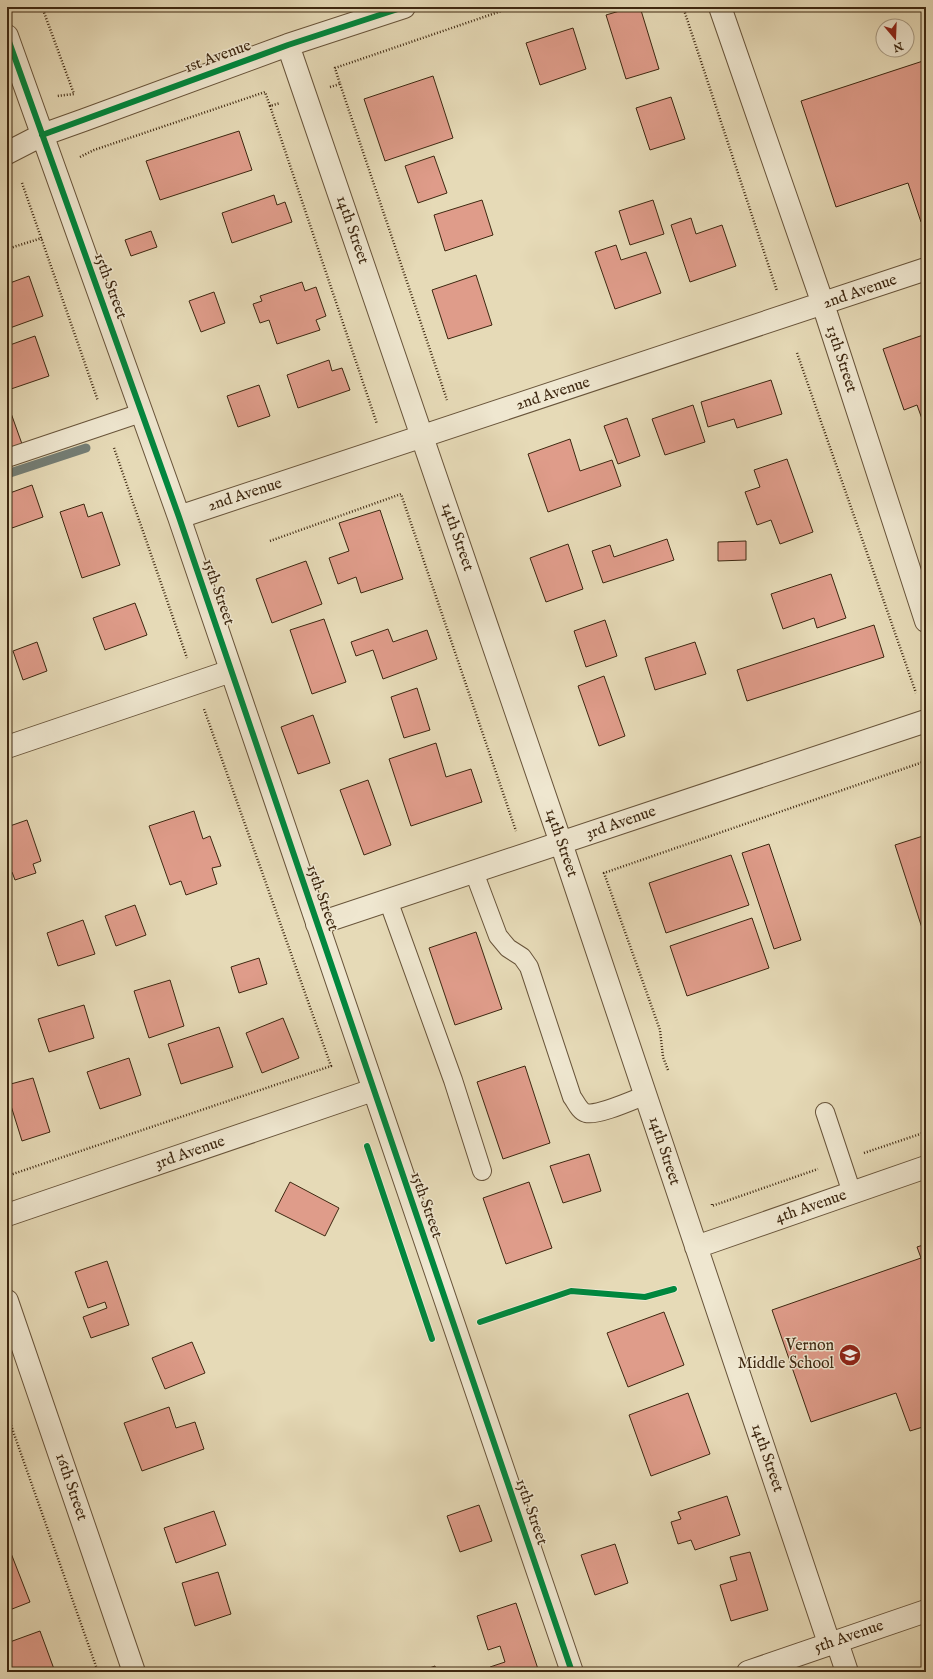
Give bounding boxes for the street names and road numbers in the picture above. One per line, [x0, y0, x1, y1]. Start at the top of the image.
street label: 1st Avenue [182, 36, 254, 78]
street label: 14th Street [331, 193, 373, 267]
street label: 15th Street [89, 250, 131, 322]
street label: 2nd Avenue [820, 270, 900, 314]
street label: 13th Street [821, 323, 861, 395]
street label: 2nd Avenue [513, 373, 593, 415]
street label: 2nd Avenue [205, 474, 285, 516]
street label: 14th Street [436, 500, 478, 574]
street label: 15th Street [197, 556, 239, 628]
street label: 3rd Avenue [583, 802, 659, 844]
street label: 14th Street [540, 806, 582, 880]
street label: 15th Street [301, 862, 343, 934]
street label: 14th Street [644, 1114, 685, 1188]
street label: 3rd Avenue [152, 1132, 228, 1174]
street label: 15th Street [405, 1169, 447, 1241]
street label: 4th Avenue [773, 1185, 849, 1229]
street label: 14th Street [746, 1421, 788, 1495]
street label: 16th Street [50, 1451, 92, 1524]
street label: 15th Street [510, 1476, 552, 1548]
street label: 5th Avenue [812, 1616, 886, 1658]

